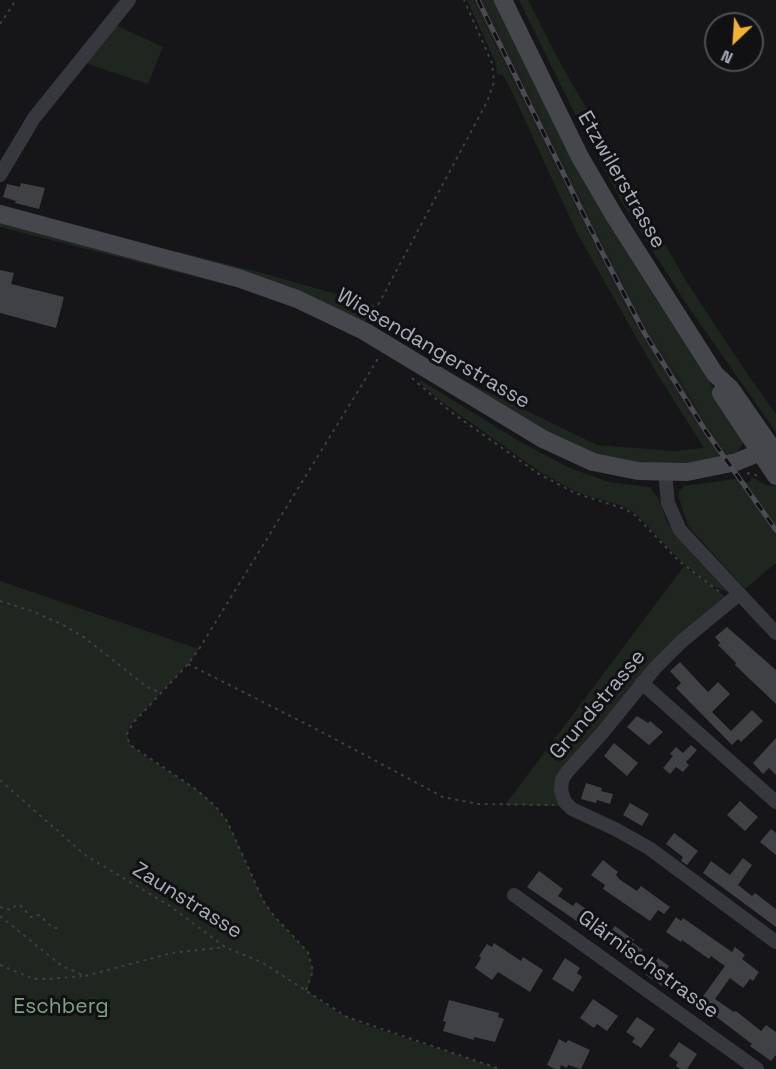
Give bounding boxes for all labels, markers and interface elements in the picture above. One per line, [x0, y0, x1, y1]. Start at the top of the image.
north arrow [704, 12, 764, 72]
text: N [718, 45, 736, 69]
street label: Etzwilerstrasse [572, 107, 670, 253]
street label: Wiesendangerstrasse [332, 283, 534, 415]
street label: Grundstrasse [545, 645, 651, 765]
street label: Zaunstrasse [128, 857, 246, 945]
street label: Glärnischstrasse [573, 905, 723, 1025]
park label: Eschberg [13, 994, 109, 1020]

